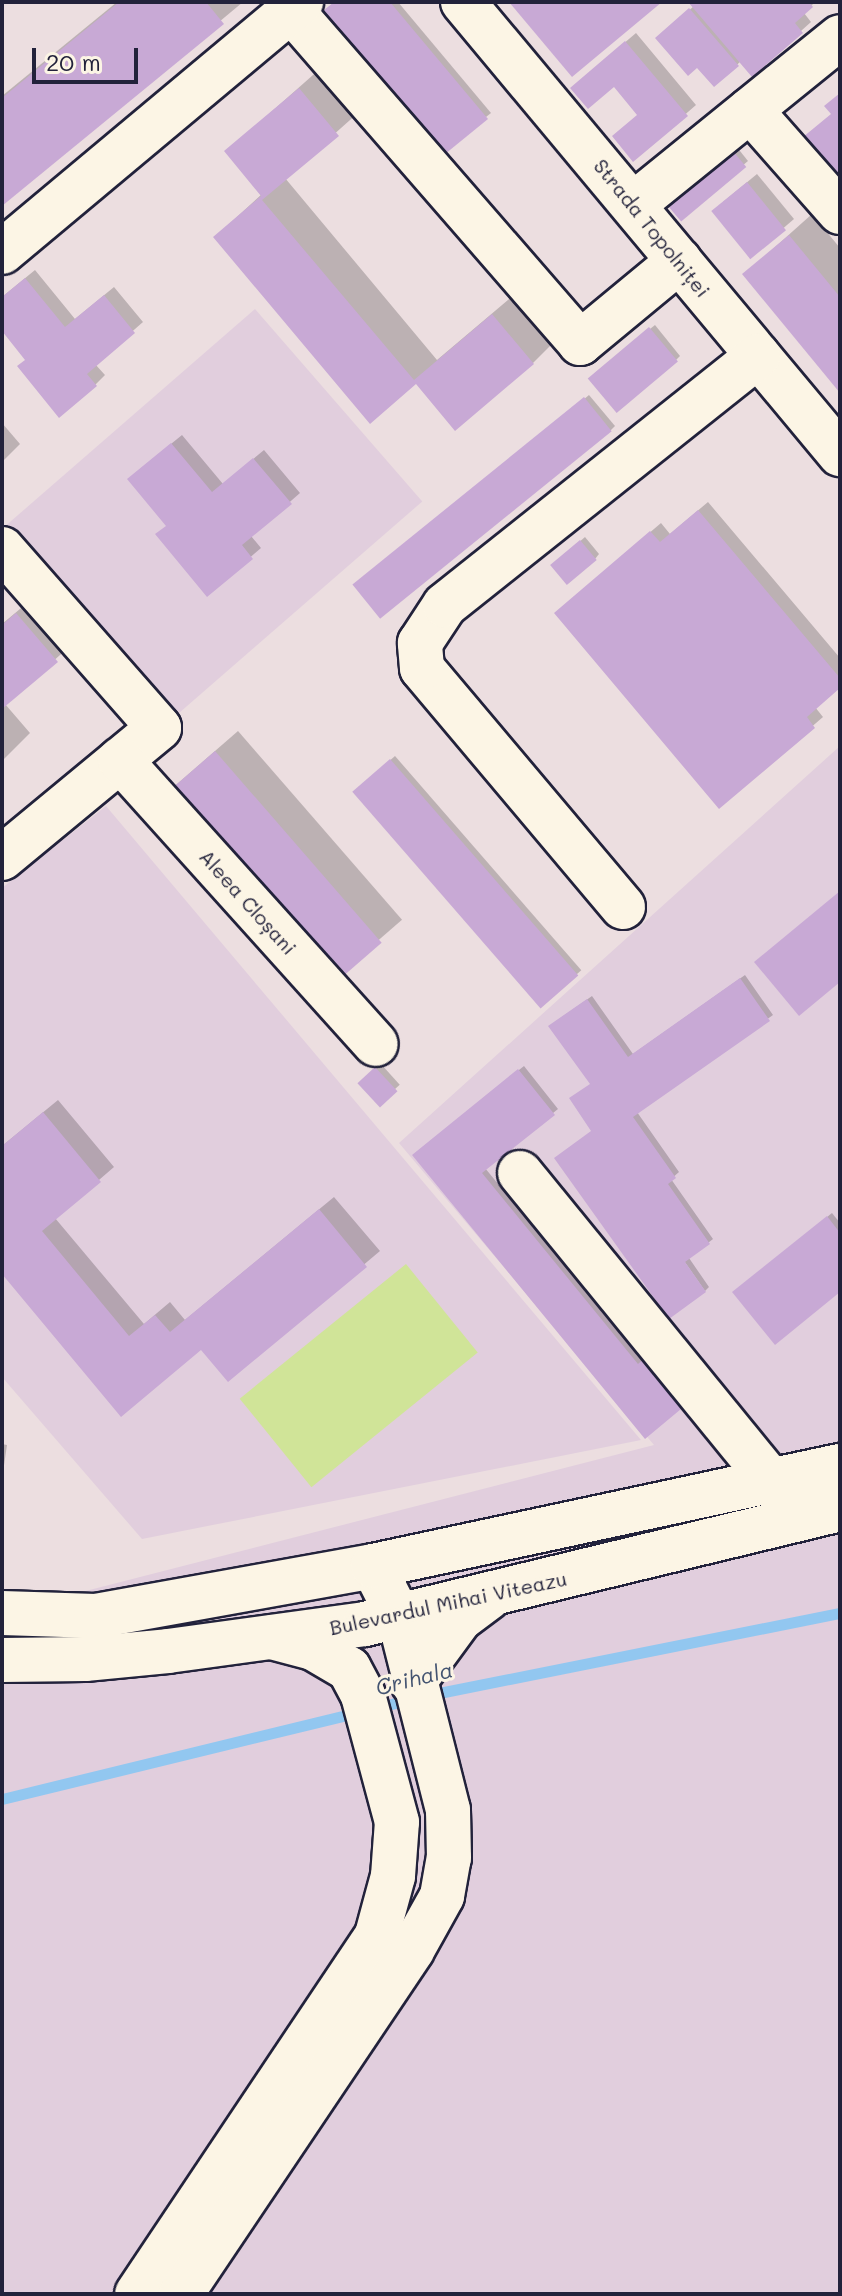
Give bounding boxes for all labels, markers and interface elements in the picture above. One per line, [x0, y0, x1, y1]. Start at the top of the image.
scale bar [36, 32, 142, 82]
text: 20 m [46, 46, 101, 77]
street label: Strada Topolniței [589, 154, 715, 302]
street label: Aleea Cloșani [195, 845, 301, 959]
street label: Bulevardul Mihai Viteazu [327, 1566, 569, 1640]
water label: Crihala [373, 1656, 455, 1700]

